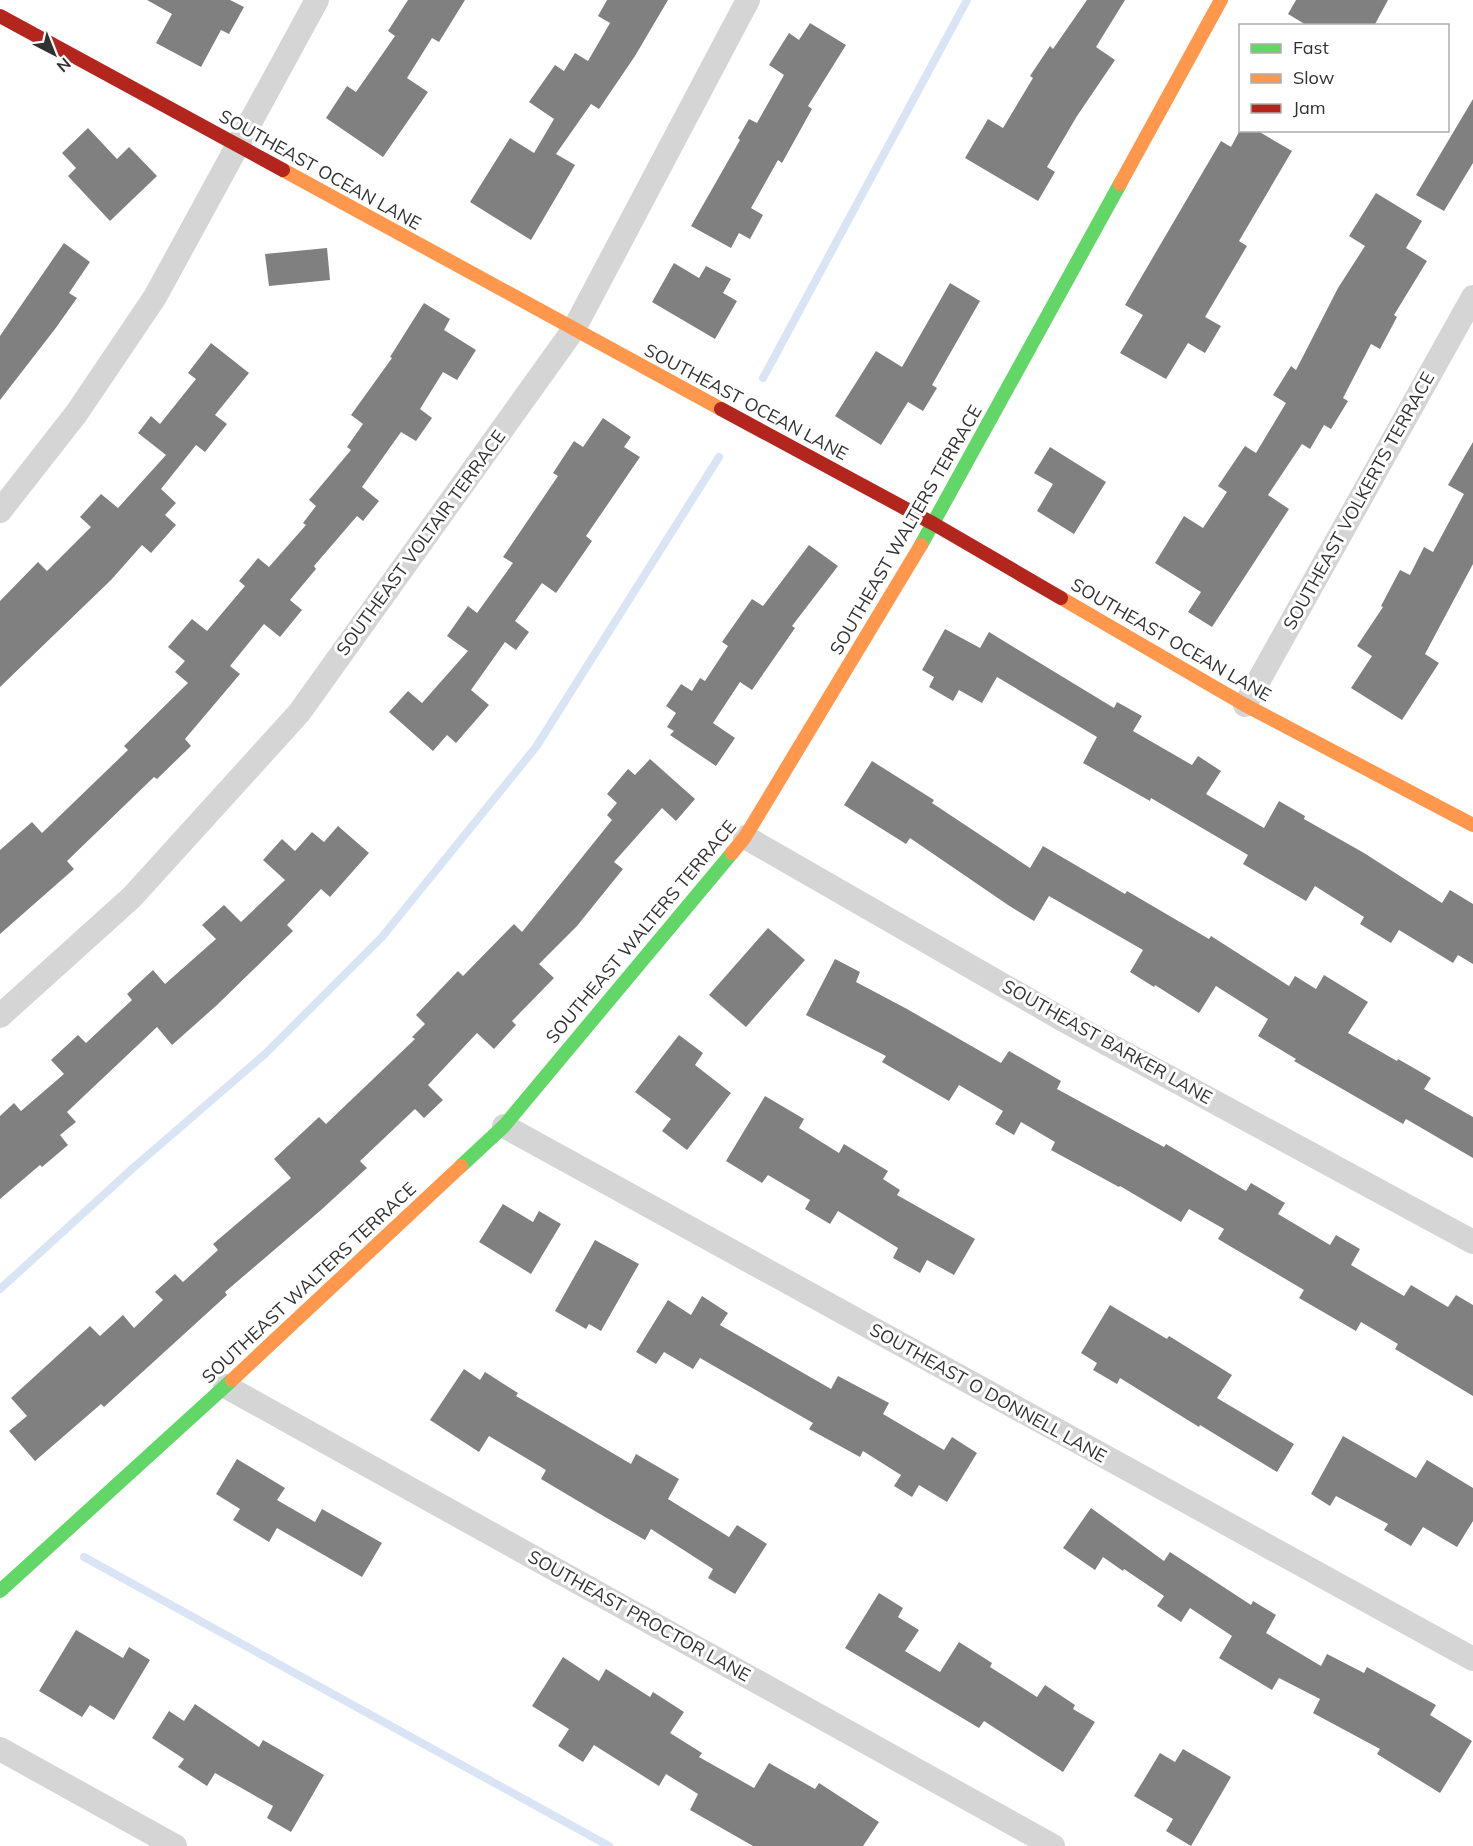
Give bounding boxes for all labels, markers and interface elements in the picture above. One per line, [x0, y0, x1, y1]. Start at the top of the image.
north arrow [24, 24, 84, 84]
legend [1239, 24, 1449, 132]
text: Fast [1293, 36, 1329, 59]
text: N [53, 54, 75, 77]
text: Slow [1293, 66, 1335, 89]
text: Jam [1293, 96, 1326, 119]
street label: SOUTHEAST OCEAN LANE [215, 104, 425, 235]
street label: SOUTHEAST OCEAN LANE [640, 338, 852, 465]
street label: SOUTHEAST VOLKERTS TERRACE [1278, 368, 1439, 634]
street label: SOUTHEAST WALTERS TERRACE [824, 401, 987, 659]
street label: SOUTHEAST VOLTAIR TERRACE [331, 425, 510, 660]
street label: SOUTHEAST OCEAN LANE [1067, 573, 1276, 706]
street label: SOUTHEAST WALTERS TERRACE [540, 815, 741, 1048]
street label: SOUTHEAST BARKER LANE [998, 974, 1216, 1109]
street label: SOUTHEAST WALTERS TERRACE [197, 1177, 421, 1388]
street label: SOUTHEAST O DONNELL LANE [866, 1318, 1111, 1467]
street label: SOUTHEAST PROCTOR LANE [524, 1545, 755, 1686]

